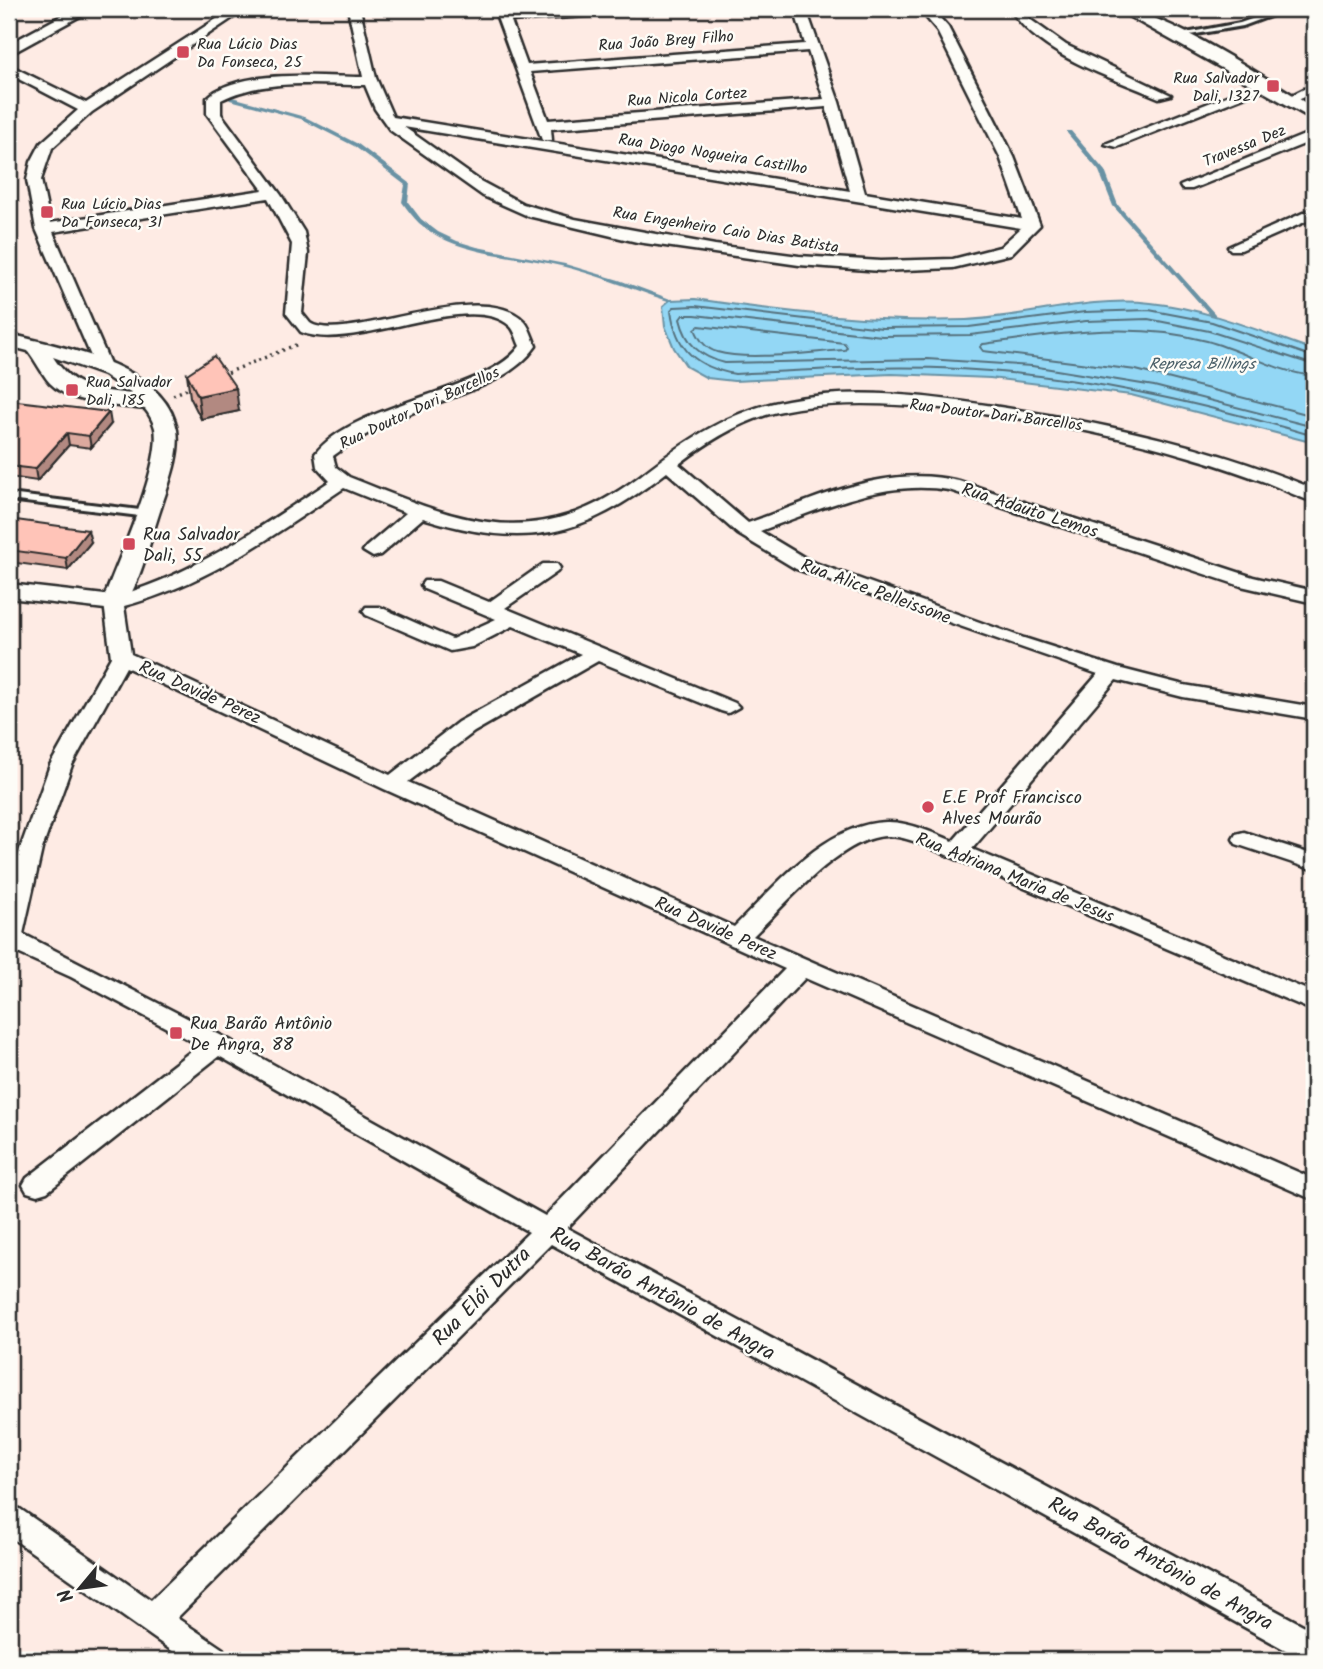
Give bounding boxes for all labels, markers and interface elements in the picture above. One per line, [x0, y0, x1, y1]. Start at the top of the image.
street label: Rua João Brey Filho [598, 24, 735, 59]
place label: Rua Lúcio Dias Da Fonseca, 25 [197, 32, 303, 75]
marker: Rua Lúcio Dias Da Fonseca, 25 [175, 44, 191, 60]
place label: Rua Salvador Dali, 1327 [1173, 66, 1261, 109]
marker: Rua Salvador Dali, 1327 [1265, 78, 1281, 94]
street label: Rua Nicola Cortez [626, 81, 748, 114]
street label: Travessa Dez [1199, 118, 1290, 174]
street label: Rua Diogo Nogueira Castilho [617, 127, 809, 182]
place label: Rua Lúcio Dias Da Fonseca, 31 [61, 192, 162, 235]
street label: Rua Engenheiro Caio Dias Batista [611, 200, 840, 261]
marker: Rua Lúcio Dias Da Fonseca, 31 [39, 204, 55, 220]
water label: Represa Billings [1149, 352, 1257, 377]
street label: Rua Doutor Dari Barcellos [336, 360, 504, 456]
place label: Rua Salvador Dali, 185 [86, 370, 173, 413]
marker: Rua Salvador Dali, 185 [64, 382, 80, 398]
street label: Rua Doutor Dari Barcellos [908, 392, 1084, 439]
street label: Rua Adauto Lemos [957, 476, 1102, 547]
place label: Rua Salvador Dali, 55 [143, 521, 240, 571]
marker: Rua Salvador Dali, 55 [121, 536, 137, 552]
street label: Rua Alice Pelleissone [796, 552, 955, 633]
street label: Rua Davide Perez [134, 653, 265, 733]
place label: E.E Prof Francisco Alves Mourão [942, 784, 1082, 834]
marker: E.E Prof Francisco Alves Mourão [920, 799, 936, 815]
street label: Rua Adriana Maria de Jesus [911, 825, 1118, 932]
street label: Rua Davide Perez [650, 889, 781, 969]
place label: Rua Barão Antônio De Angra, 88 [190, 1010, 332, 1060]
marker: Rua Barão Antônio De Angra, 88 [168, 1025, 184, 1041]
street label: Rua Barão Antônio de Angra [543, 1218, 781, 1370]
street label: Rua Elói Dutra [425, 1240, 540, 1355]
street label: Rua Barão Antônio de Angra [1041, 1488, 1279, 1640]
north arrow [46, 1554, 116, 1624]
text: N [51, 1583, 83, 1608]

